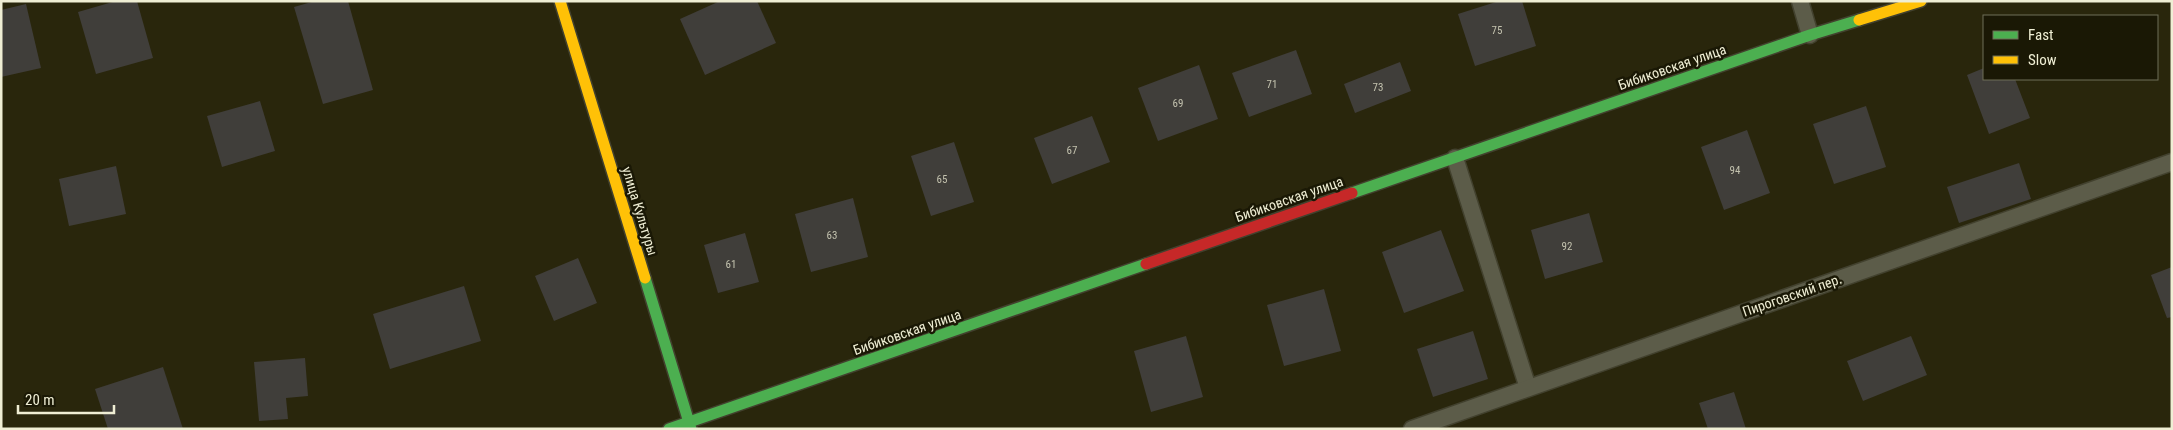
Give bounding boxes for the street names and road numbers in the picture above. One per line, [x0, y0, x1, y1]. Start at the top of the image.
street label: Бибиковская улица [1616, 41, 1728, 93]
street label: улица Культуры [619, 165, 661, 257]
street label: Бибиковская улица [1233, 173, 1345, 225]
street label: Пироговский пер. [1740, 271, 1844, 319]
street label: Бибиковская улица [851, 306, 963, 358]

